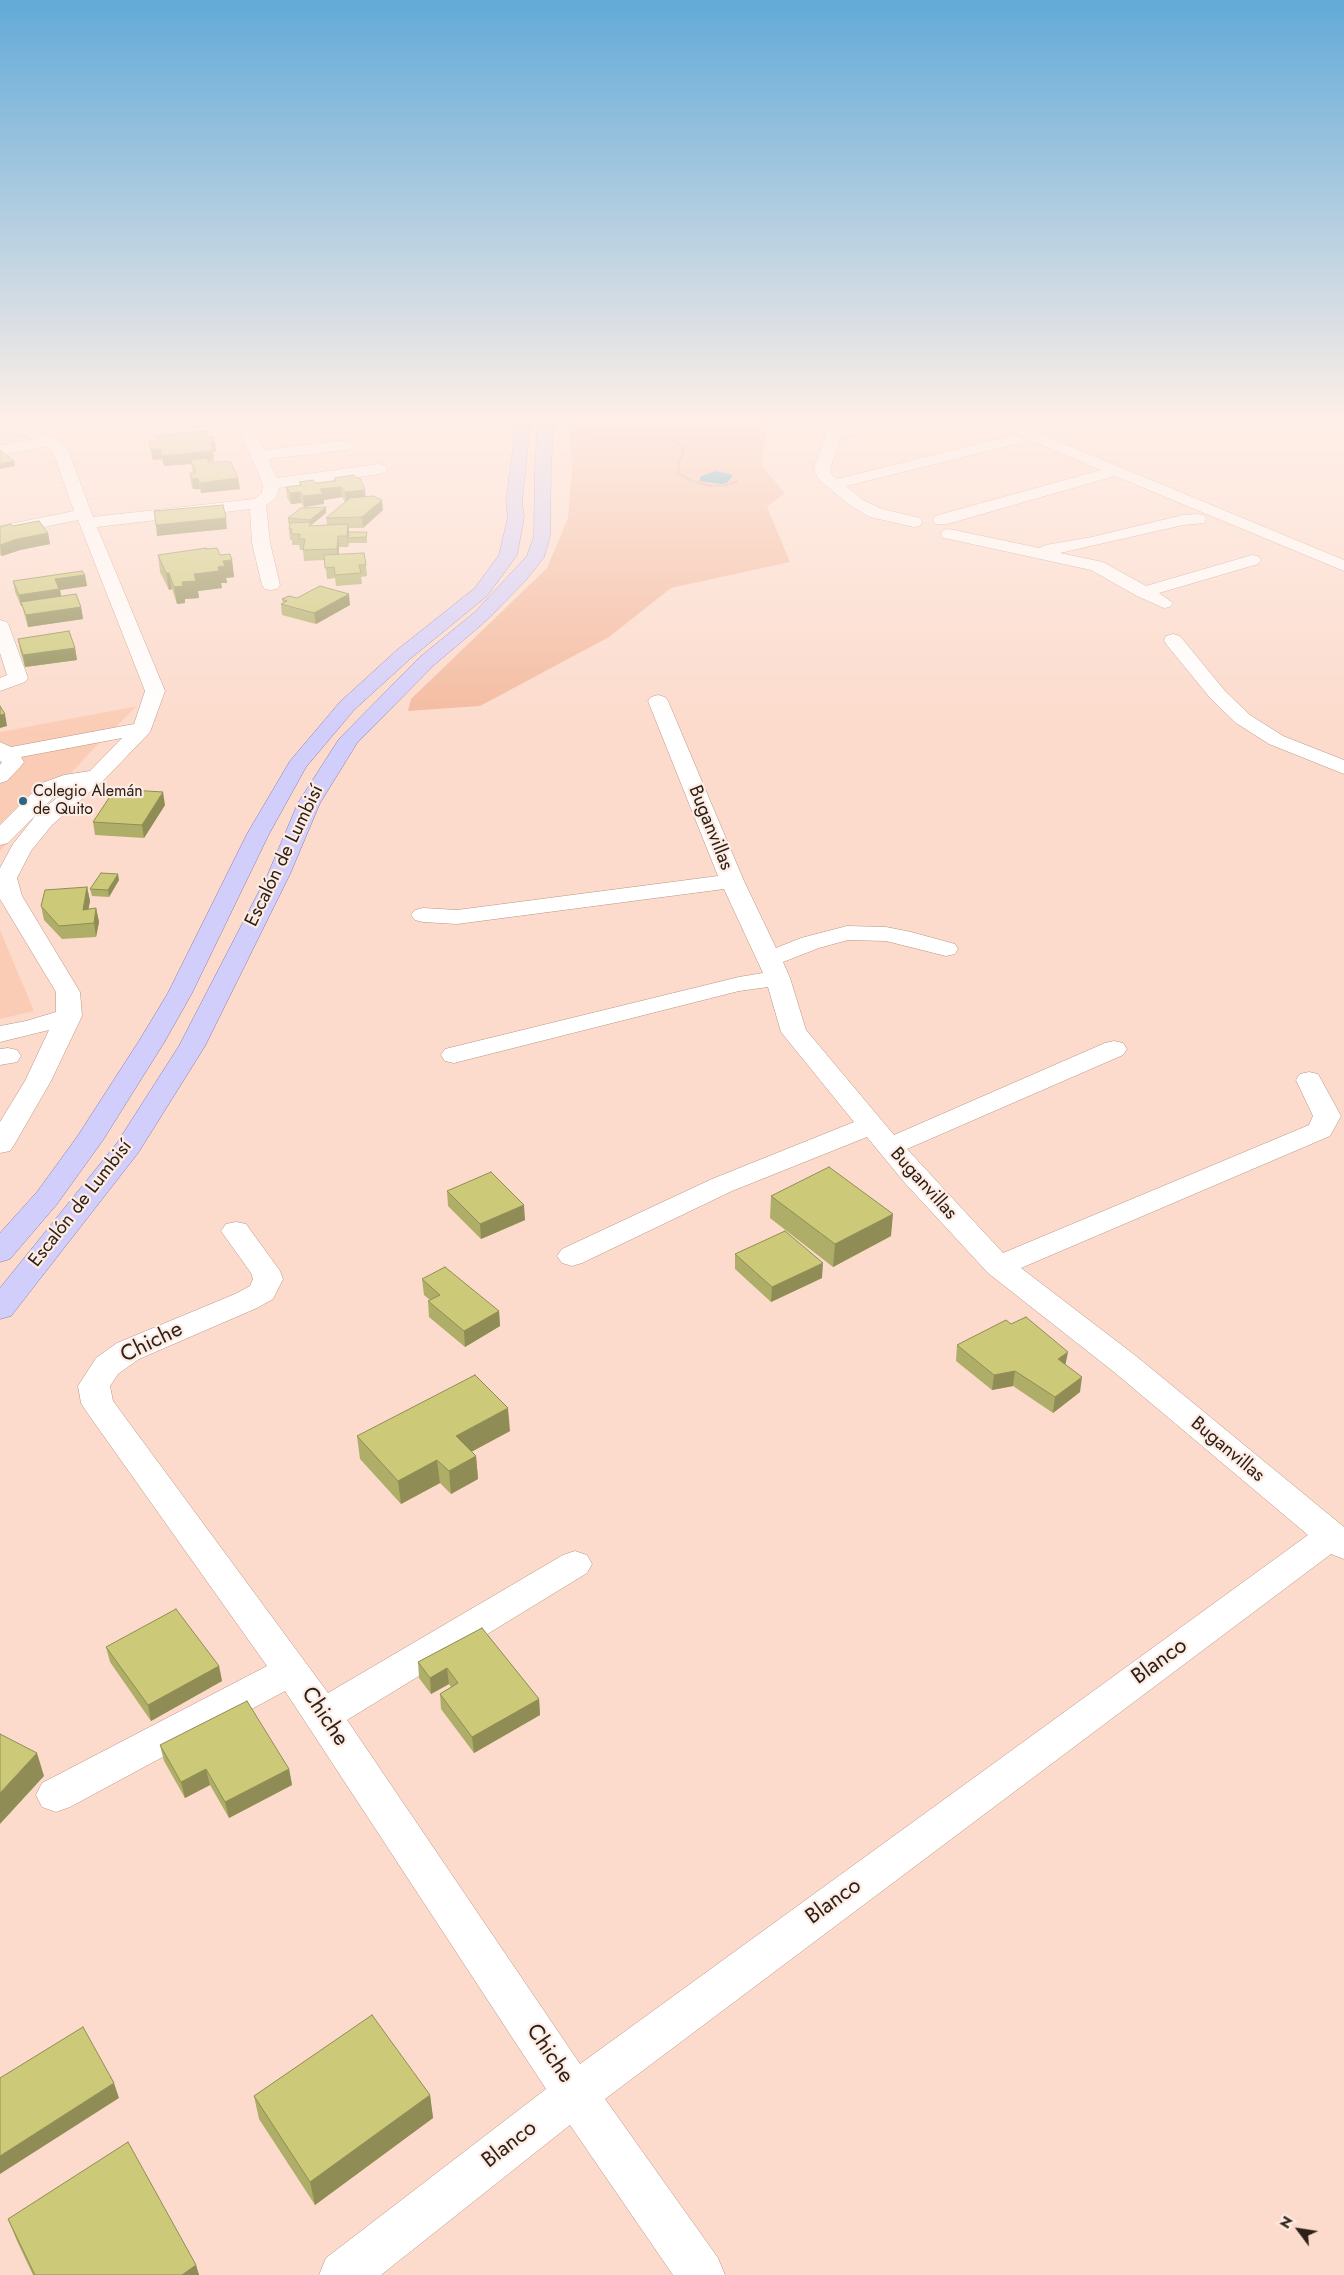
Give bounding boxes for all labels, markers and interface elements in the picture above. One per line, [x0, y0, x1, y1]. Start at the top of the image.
place label: Colegio Alemán de Quito [33, 782, 143, 820]
street label: Escalón de Lumbisí [241, 782, 329, 930]
street label: Buganvillas [683, 782, 737, 874]
marker: Colegio Alemán de Quito [17, 795, 29, 807]
street label: Escalón de Lumbisí [24, 1136, 138, 1272]
street label: Buganvillas [885, 1143, 961, 1225]
street label: Chiche [117, 1317, 187, 1369]
street label: Buganvillas [1185, 1413, 1269, 1487]
street label: Blanco [1127, 1633, 1193, 1691]
street label: Chiche [295, 1682, 353, 1752]
street label: Blanco [801, 1873, 867, 1931]
street label: Chiche [520, 2019, 578, 2089]
street label: Blanco [477, 2116, 543, 2174]
north arrow [1274, 2205, 1324, 2255]
text: N [1275, 2212, 1298, 2232]

